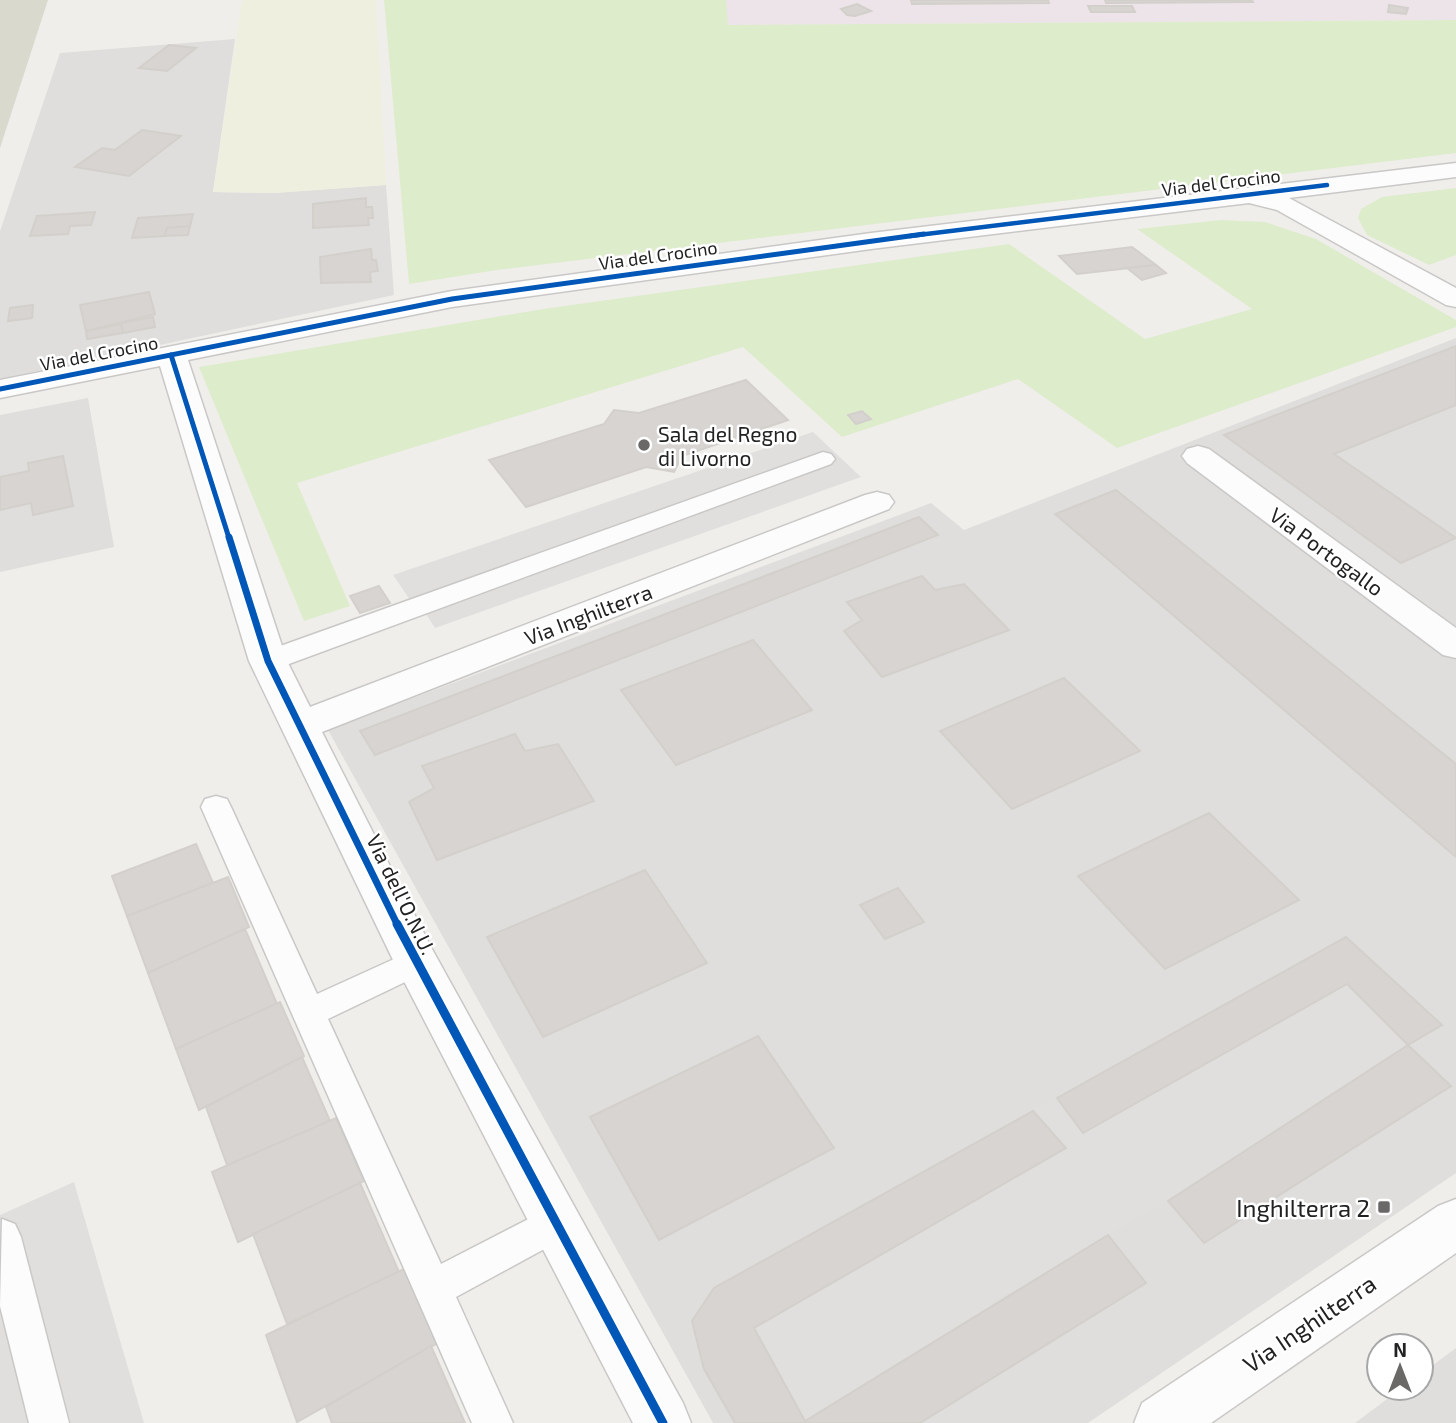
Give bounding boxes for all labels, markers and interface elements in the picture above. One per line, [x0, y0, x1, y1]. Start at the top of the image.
street label: Via del Crocino [1160, 164, 1282, 200]
street label: Via del Crocino [597, 236, 719, 274]
street label: Via del Crocino [38, 331, 160, 375]
place label: Sala del Regno di Livorno [658, 421, 797, 470]
marker: Sala del Regno di Livorno [636, 437, 652, 453]
street label: Via Portogallo [1265, 501, 1389, 601]
street label: Via Inghilterra [521, 578, 655, 650]
street label: Via dell'O.N.U. [362, 830, 442, 958]
place label: Inghilterra 2 [1236, 1193, 1370, 1222]
marker: Inghilterra 2 [1376, 1199, 1392, 1215]
street label: Via Inghilterra [1237, 1268, 1381, 1378]
north arrow [1365, 1332, 1435, 1402]
text: N [1393, 1338, 1407, 1361]

